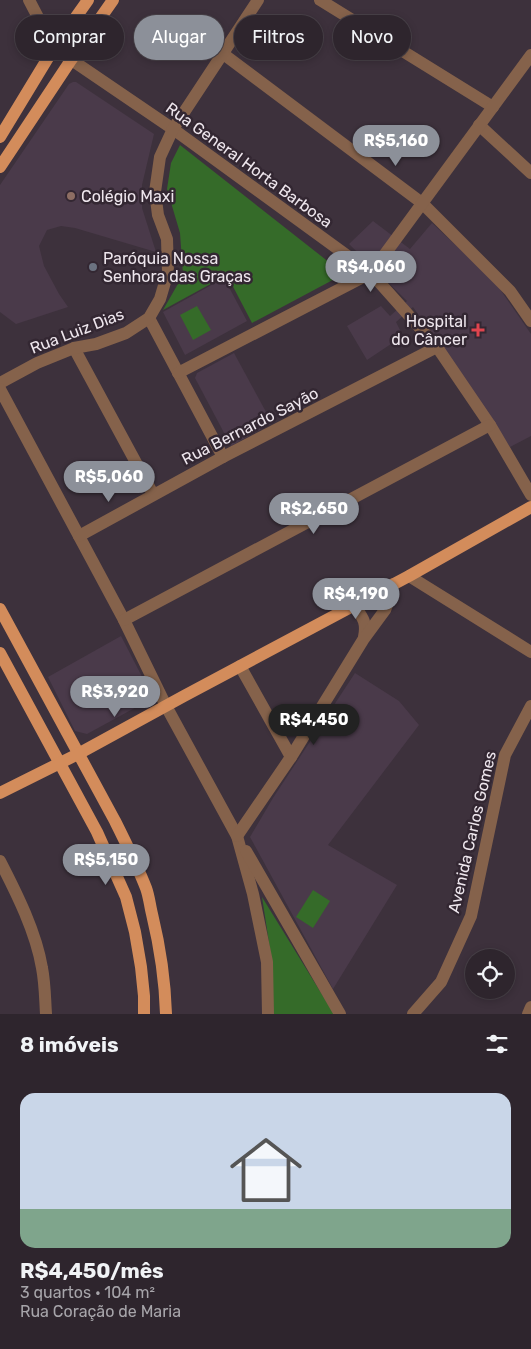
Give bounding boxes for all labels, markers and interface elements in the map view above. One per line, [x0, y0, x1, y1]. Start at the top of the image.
chip: Comprar [15, 15, 124, 60]
chip: Alugar [134, 15, 224, 60]
chip: Filtros [234, 15, 323, 60]
chip: Novo [333, 15, 411, 60]
street label: Rua General Horta Barbosa [162, 98, 336, 232]
pin: R$5,160 [350, 124, 442, 167]
text: R$5,160 [364, 131, 428, 150]
place label: Colégio Maxi [81, 187, 174, 206]
marker: Colégio Maxi [65, 190, 77, 202]
place label: Paróquia Nossa Senhora das Graças [103, 249, 251, 286]
pin: R$4,060 [325, 250, 417, 293]
text: R$4,060 [336, 257, 406, 276]
marker: Paróquia Nossa Senhora das Graças [87, 261, 99, 273]
street label: Rua Luiz Dias [27, 304, 127, 358]
place label: Hospital do Câncer [391, 312, 467, 349]
marker: Hospital do Câncer [471, 323, 485, 337]
street label: Rua Bernardo Sayão [179, 383, 321, 469]
pin: R$5,060 [63, 460, 155, 503]
text: R$5,060 [75, 467, 143, 486]
pin: R$2,650 [268, 492, 360, 535]
text: R$2,650 [280, 499, 348, 518]
pin: R$4,190 [310, 578, 402, 620]
text: R$4,190 [323, 584, 389, 603]
pin: R$3,920 [69, 676, 161, 718]
text: R$3,920 [81, 682, 149, 701]
pin: R$4,450 [268, 704, 360, 746]
text: R$4,450 [279, 710, 349, 729]
street label: Avenida Carlos Gomes [444, 749, 500, 915]
pin: R$5,150 [60, 844, 152, 886]
text: R$5,150 [74, 850, 138, 869]
map controls [465, 949, 515, 999]
button: locate [465, 949, 515, 999]
icon: filters [483, 1030, 511, 1058]
text: 8 imóveis [20, 1032, 119, 1057]
icon: home [221, 1125, 311, 1215]
text: R$4,450/mês [20, 1258, 164, 1283]
text: 3 quartos · 104 m² [20, 1283, 155, 1302]
text: Rua Coração de Maria [20, 1302, 181, 1321]

